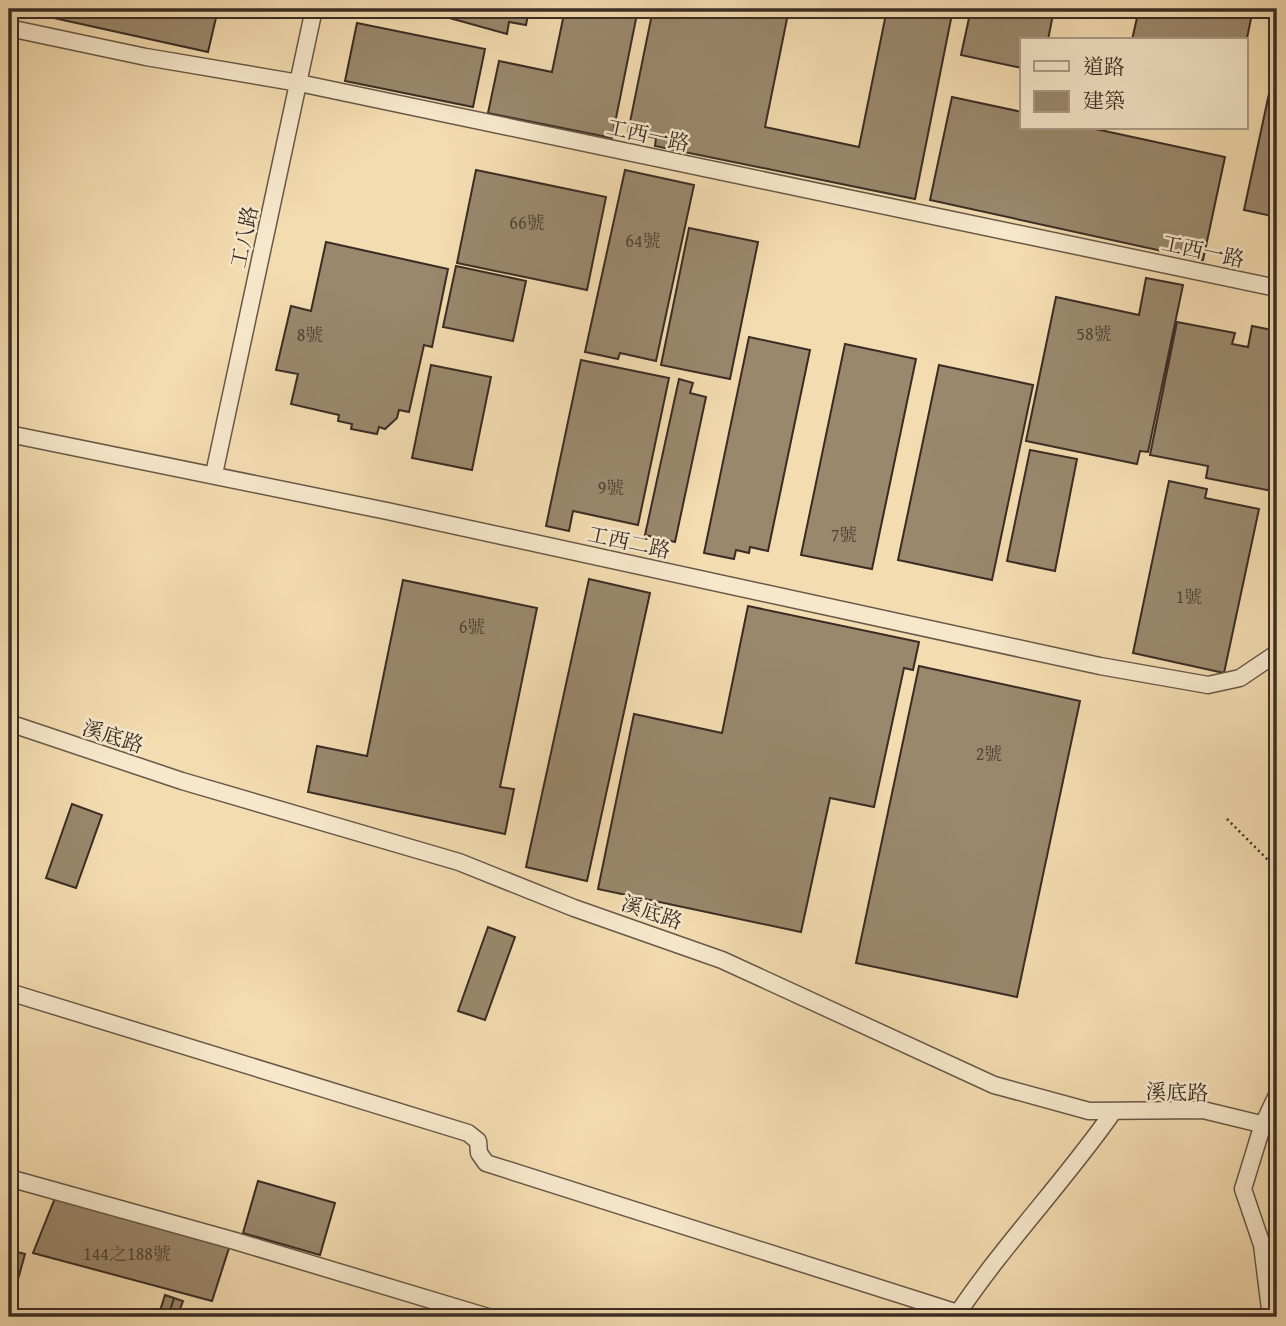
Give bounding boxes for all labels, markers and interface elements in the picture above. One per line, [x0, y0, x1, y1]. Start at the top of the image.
legend [1020, 38, 1248, 130]
text: 道路 [1083, 51, 1125, 82]
text: 建築 [1083, 85, 1125, 116]
street label: 工西一路 [604, 111, 692, 159]
street label: 工八路 [222, 203, 266, 271]
house number: 66號 [509, 209, 545, 236]
house number: 64號 [625, 227, 661, 254]
street label: 工西一路 [1159, 227, 1247, 275]
house number: 58號 [1076, 320, 1112, 347]
house number: 8號 [297, 321, 323, 348]
house number: 9號 [598, 474, 624, 501]
street label: 工西二路 [585, 518, 673, 566]
house number: 7號 [831, 521, 857, 548]
house number: 1號 [1176, 583, 1202, 610]
house number: 6號 [459, 613, 485, 640]
street label: 溪底路 [78, 712, 148, 760]
house number: 2號 [976, 740, 1002, 767]
street label: 溪底路 [617, 887, 687, 937]
street label: 溪底路 [1145, 1075, 1209, 1109]
house number: 144之188號 [83, 1240, 171, 1267]

